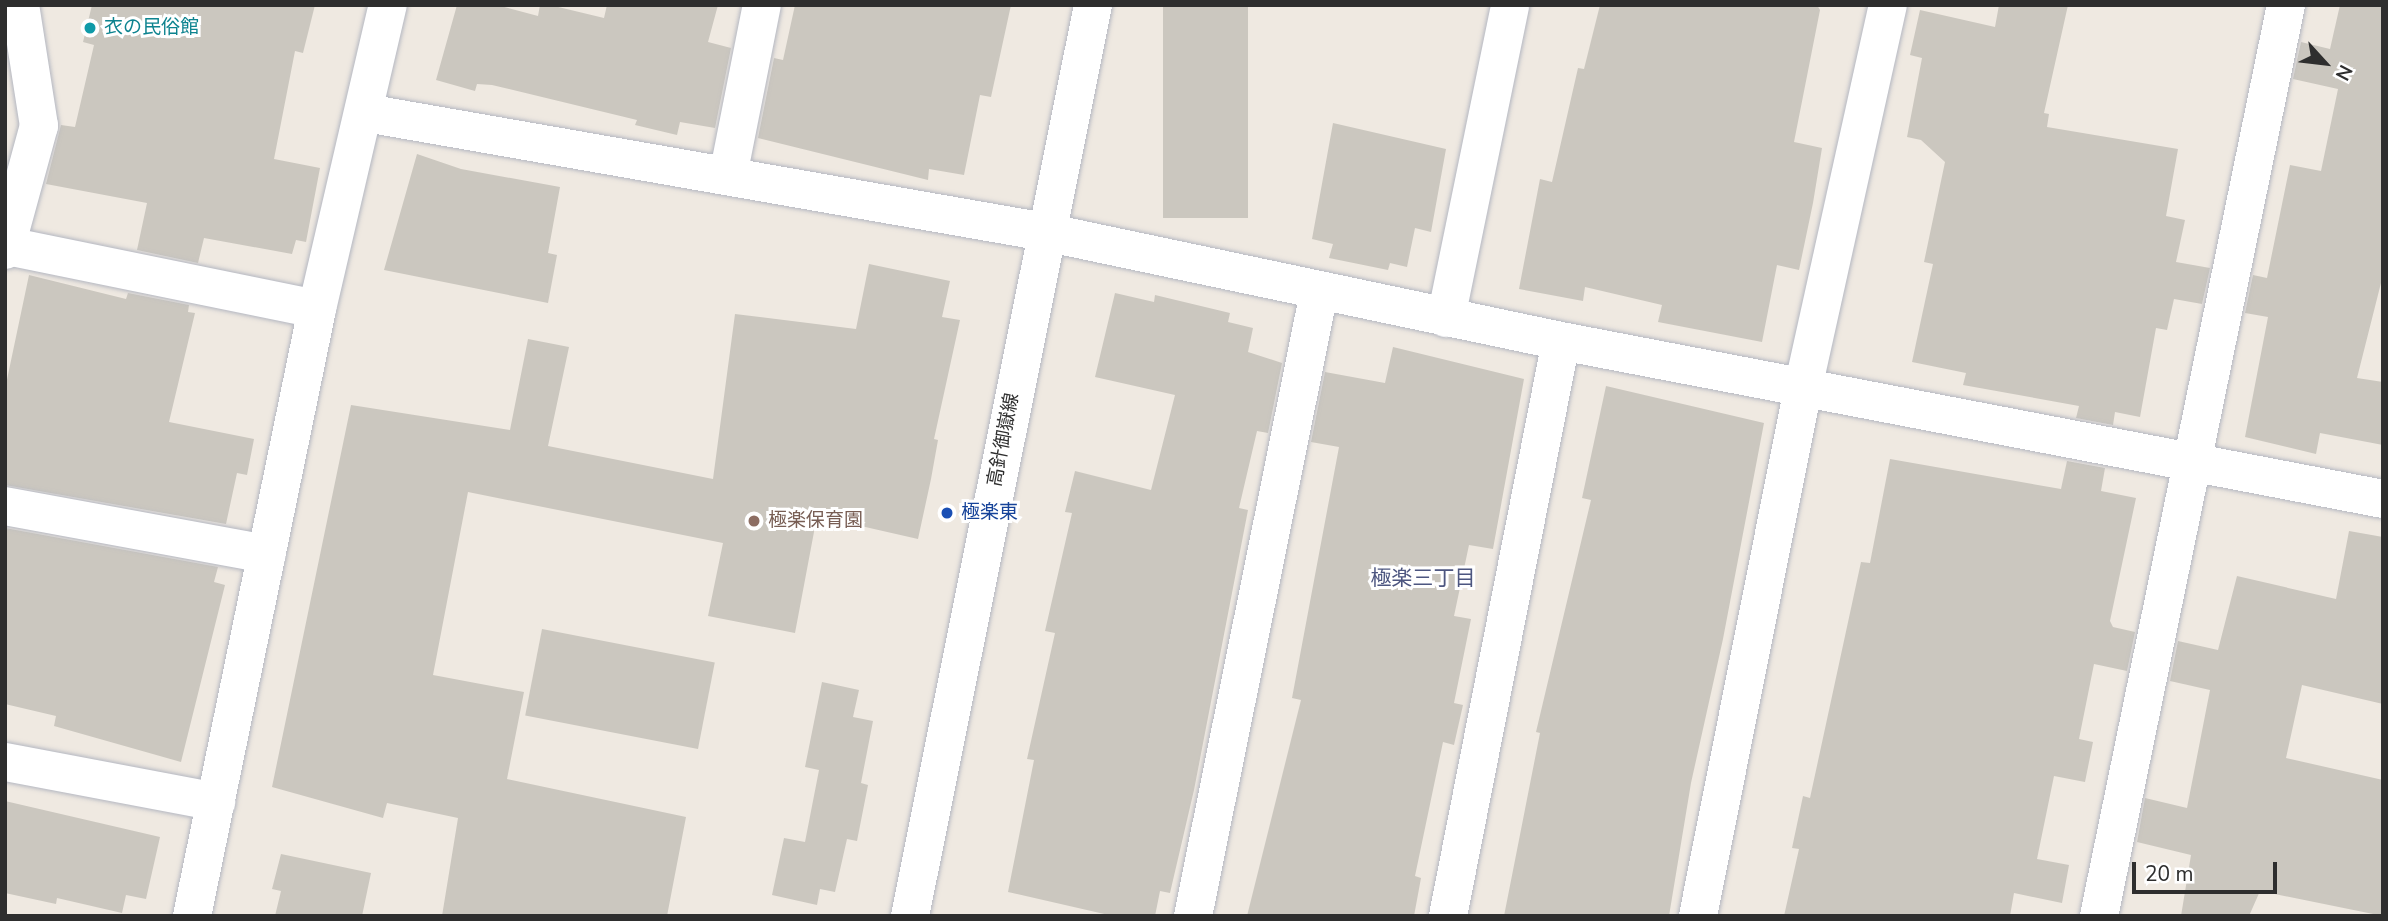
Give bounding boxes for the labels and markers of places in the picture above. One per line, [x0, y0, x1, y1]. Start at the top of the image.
place label: 衣の民俗館 [104, 17, 199, 39]
marker: 衣の民俗館 [82, 20, 98, 36]
place label: 極楽東 [961, 502, 1018, 524]
marker: 極楽東 [939, 505, 955, 521]
place label: 極楽保育園 [768, 510, 863, 532]
marker: 極楽保育園 [746, 513, 762, 529]

